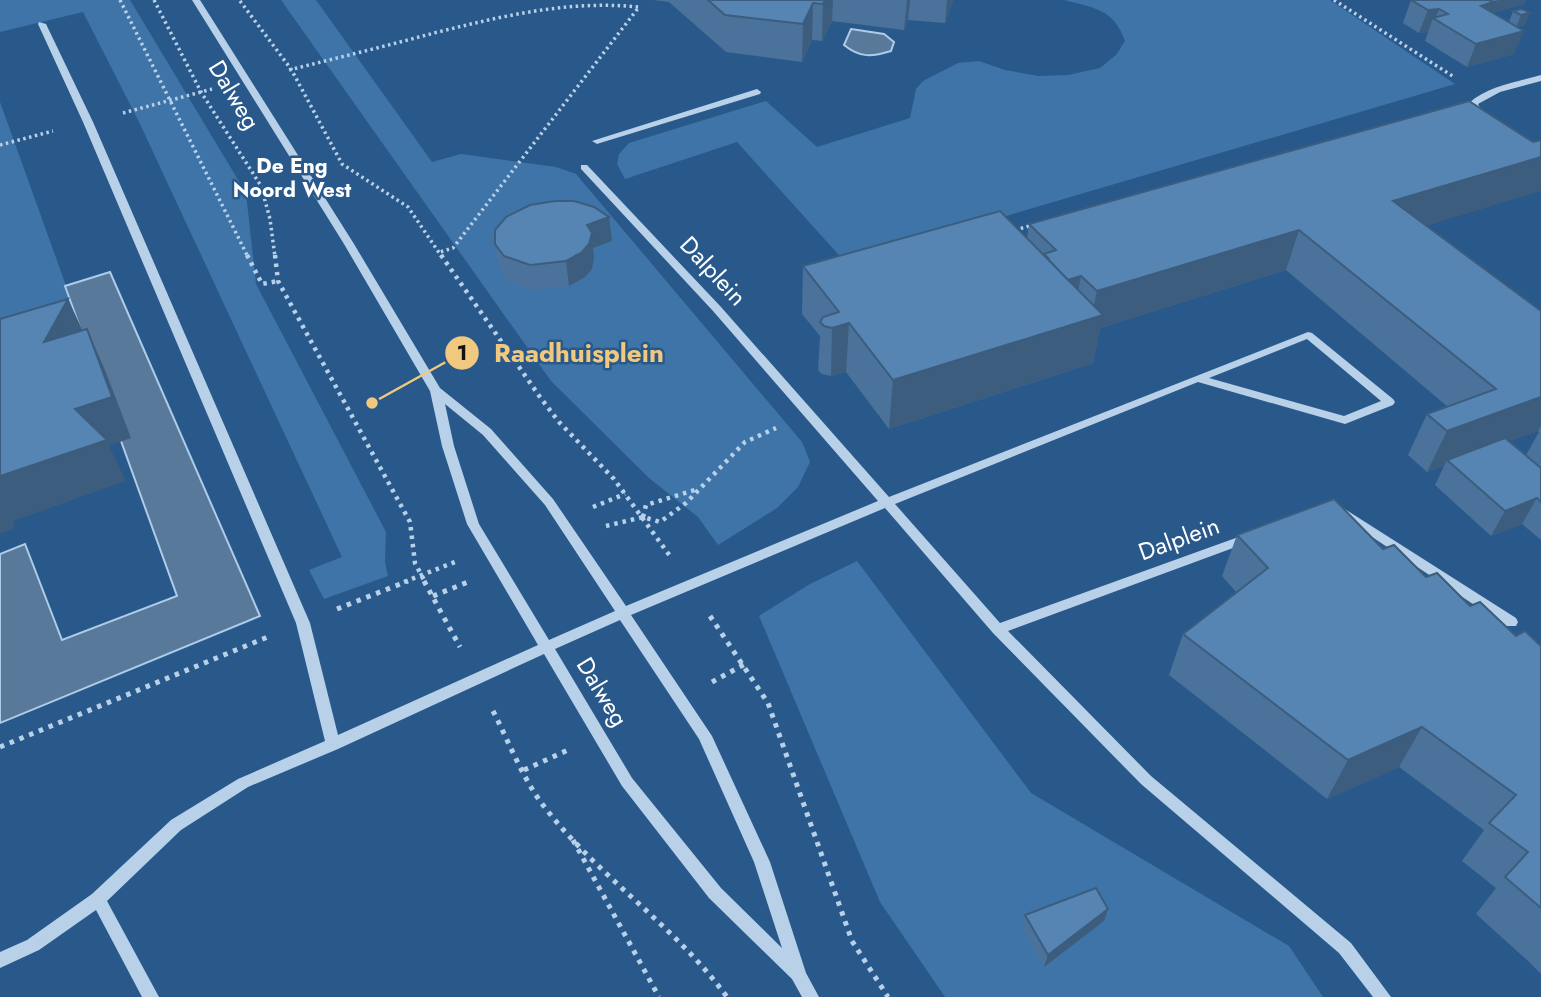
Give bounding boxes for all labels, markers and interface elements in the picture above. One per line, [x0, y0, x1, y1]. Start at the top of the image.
street label: Dalweg [200, 53, 269, 136]
district label: De Eng Noord West [233, 151, 351, 205]
street label: Dalplein [672, 228, 755, 313]
callout: Raadhuisplein [445, 329, 678, 376]
text: Raadhuisplein [494, 334, 664, 372]
text: 1 [457, 338, 467, 368]
street label: Dalplein [1133, 508, 1224, 569]
street label: Dalweg [568, 650, 637, 733]

